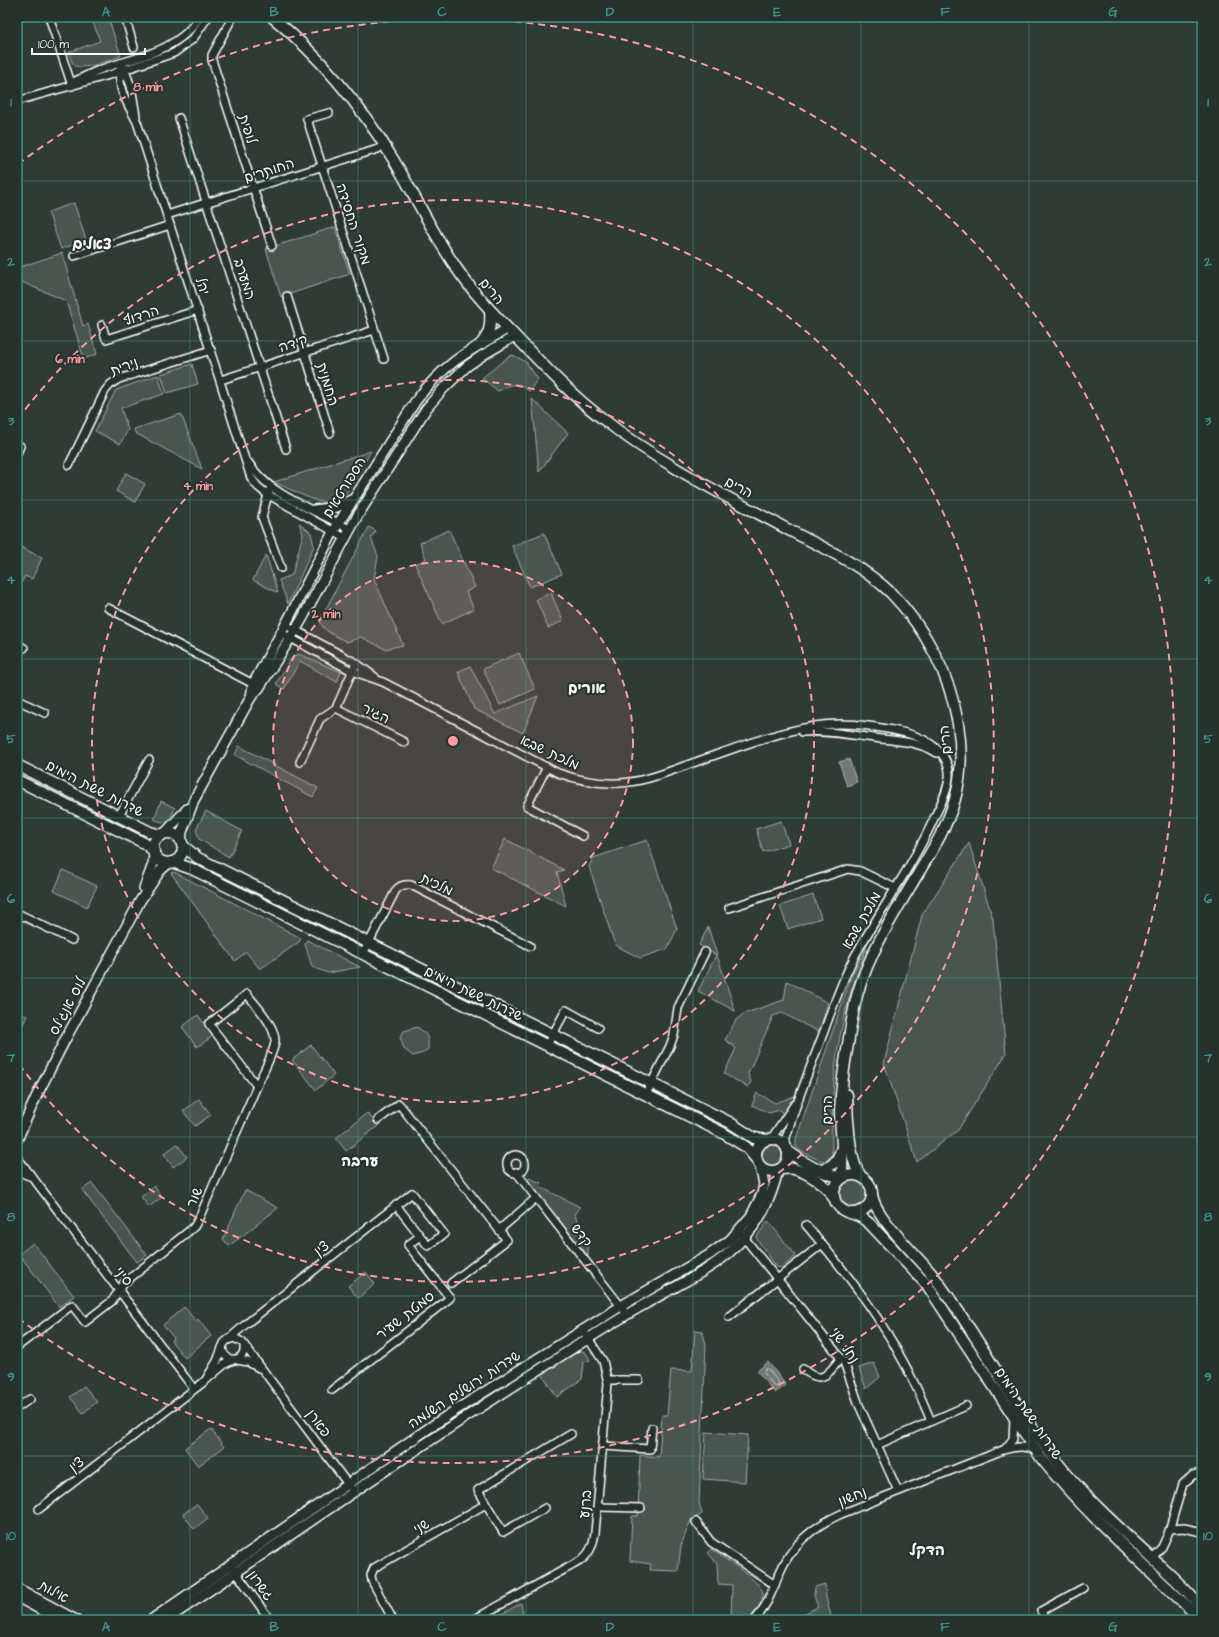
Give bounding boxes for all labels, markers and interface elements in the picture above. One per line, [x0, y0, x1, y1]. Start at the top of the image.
text: A [102, 3, 111, 21]
text: B [269, 3, 279, 21]
text: C [437, 3, 447, 21]
text: D [606, 3, 615, 21]
text: E [773, 3, 781, 21]
text: F [940, 3, 950, 21]
text: G [1108, 3, 1118, 21]
scale bar [32, 30, 145, 56]
text: 100 m [38, 36, 69, 53]
text: 8 min [133, 79, 163, 96]
text: 1 [10, 93, 12, 111]
text: 1 [1207, 93, 1209, 111]
street label: לופית [233, 111, 262, 148]
street label: החותרים [242, 153, 297, 188]
street label: מקור החסידה [330, 181, 376, 268]
district label: צאלים [72, 234, 112, 255]
text: 2 [6, 253, 15, 271]
text: 2 [1203, 253, 1212, 271]
street label: המערב [228, 256, 260, 303]
street label: הרים [474, 274, 508, 309]
street label: יהל [190, 275, 214, 298]
street label: הרדוף [121, 301, 162, 331]
street label: קידה [276, 330, 310, 358]
text: 6 min [55, 351, 85, 368]
street label: נירית [107, 353, 141, 382]
street label: החמנית [311, 360, 343, 408]
text: 3 [7, 412, 15, 430]
text: 3 [1204, 412, 1212, 430]
street label: הספורטאים [318, 453, 372, 522]
street label: הרים [721, 472, 756, 504]
text: 4 min [183, 478, 213, 495]
text: 4 [7, 571, 16, 589]
text: 4 [1204, 571, 1213, 589]
text: 2 min [311, 606, 340, 623]
district label: אורים [568, 678, 606, 699]
street label: הגיר [358, 698, 393, 729]
street label: הרים [935, 724, 957, 756]
text: 5 [6, 730, 16, 748]
street label: מלכת שבא [517, 730, 583, 775]
text: 5 [1203, 730, 1213, 748]
centre of rings [446, 734, 460, 748]
street label: שדרות ששת הימים [42, 756, 147, 822]
street label: מלכית [416, 868, 456, 901]
street label: מלכת שבא [837, 888, 886, 953]
text: 6 [7, 890, 16, 908]
text: 6 [1204, 890, 1213, 908]
street label: שדרות ששת הימים [421, 961, 527, 1027]
street label: לוס אנג'לס [44, 974, 92, 1039]
text: 7 [6, 1049, 16, 1067]
text: 7 [1203, 1049, 1213, 1067]
street label: הרים [818, 1095, 838, 1125]
district label: ערבה [341, 1151, 379, 1172]
street label: שור [182, 1184, 208, 1211]
text: 8 [7, 1208, 16, 1226]
text: 8 [1204, 1208, 1213, 1226]
street label: קדש [566, 1220, 597, 1251]
street label: צין [310, 1236, 334, 1261]
street label: סיני [109, 1263, 137, 1291]
street label: סמטת שעיר [372, 1287, 439, 1345]
street label: נחל שני [825, 1323, 864, 1368]
street label: שדרות ירושלים השלמה [404, 1346, 525, 1434]
street label: שדרות ששת הימים [990, 1363, 1067, 1464]
text: 9 [7, 1368, 15, 1386]
text: 9 [1204, 1368, 1212, 1386]
street label: פארן [301, 1405, 335, 1442]
street label: צין [65, 1452, 89, 1477]
street label: נחשון [835, 1482, 870, 1512]
street label: ברנע [575, 1489, 597, 1519]
street label: שני [410, 1514, 433, 1539]
text: 10 [6, 1527, 17, 1545]
text: 10 [1203, 1527, 1214, 1545]
district label: הדקל [909, 1540, 945, 1561]
street label: גשרון [242, 1566, 278, 1605]
street label: אילות [34, 1575, 72, 1608]
text: A [102, 1618, 111, 1636]
text: B [269, 1618, 279, 1636]
text: C [437, 1618, 447, 1636]
text: D [606, 1618, 615, 1636]
text: E [773, 1618, 781, 1636]
text: F [940, 1618, 950, 1636]
text: G [1108, 1618, 1118, 1636]

